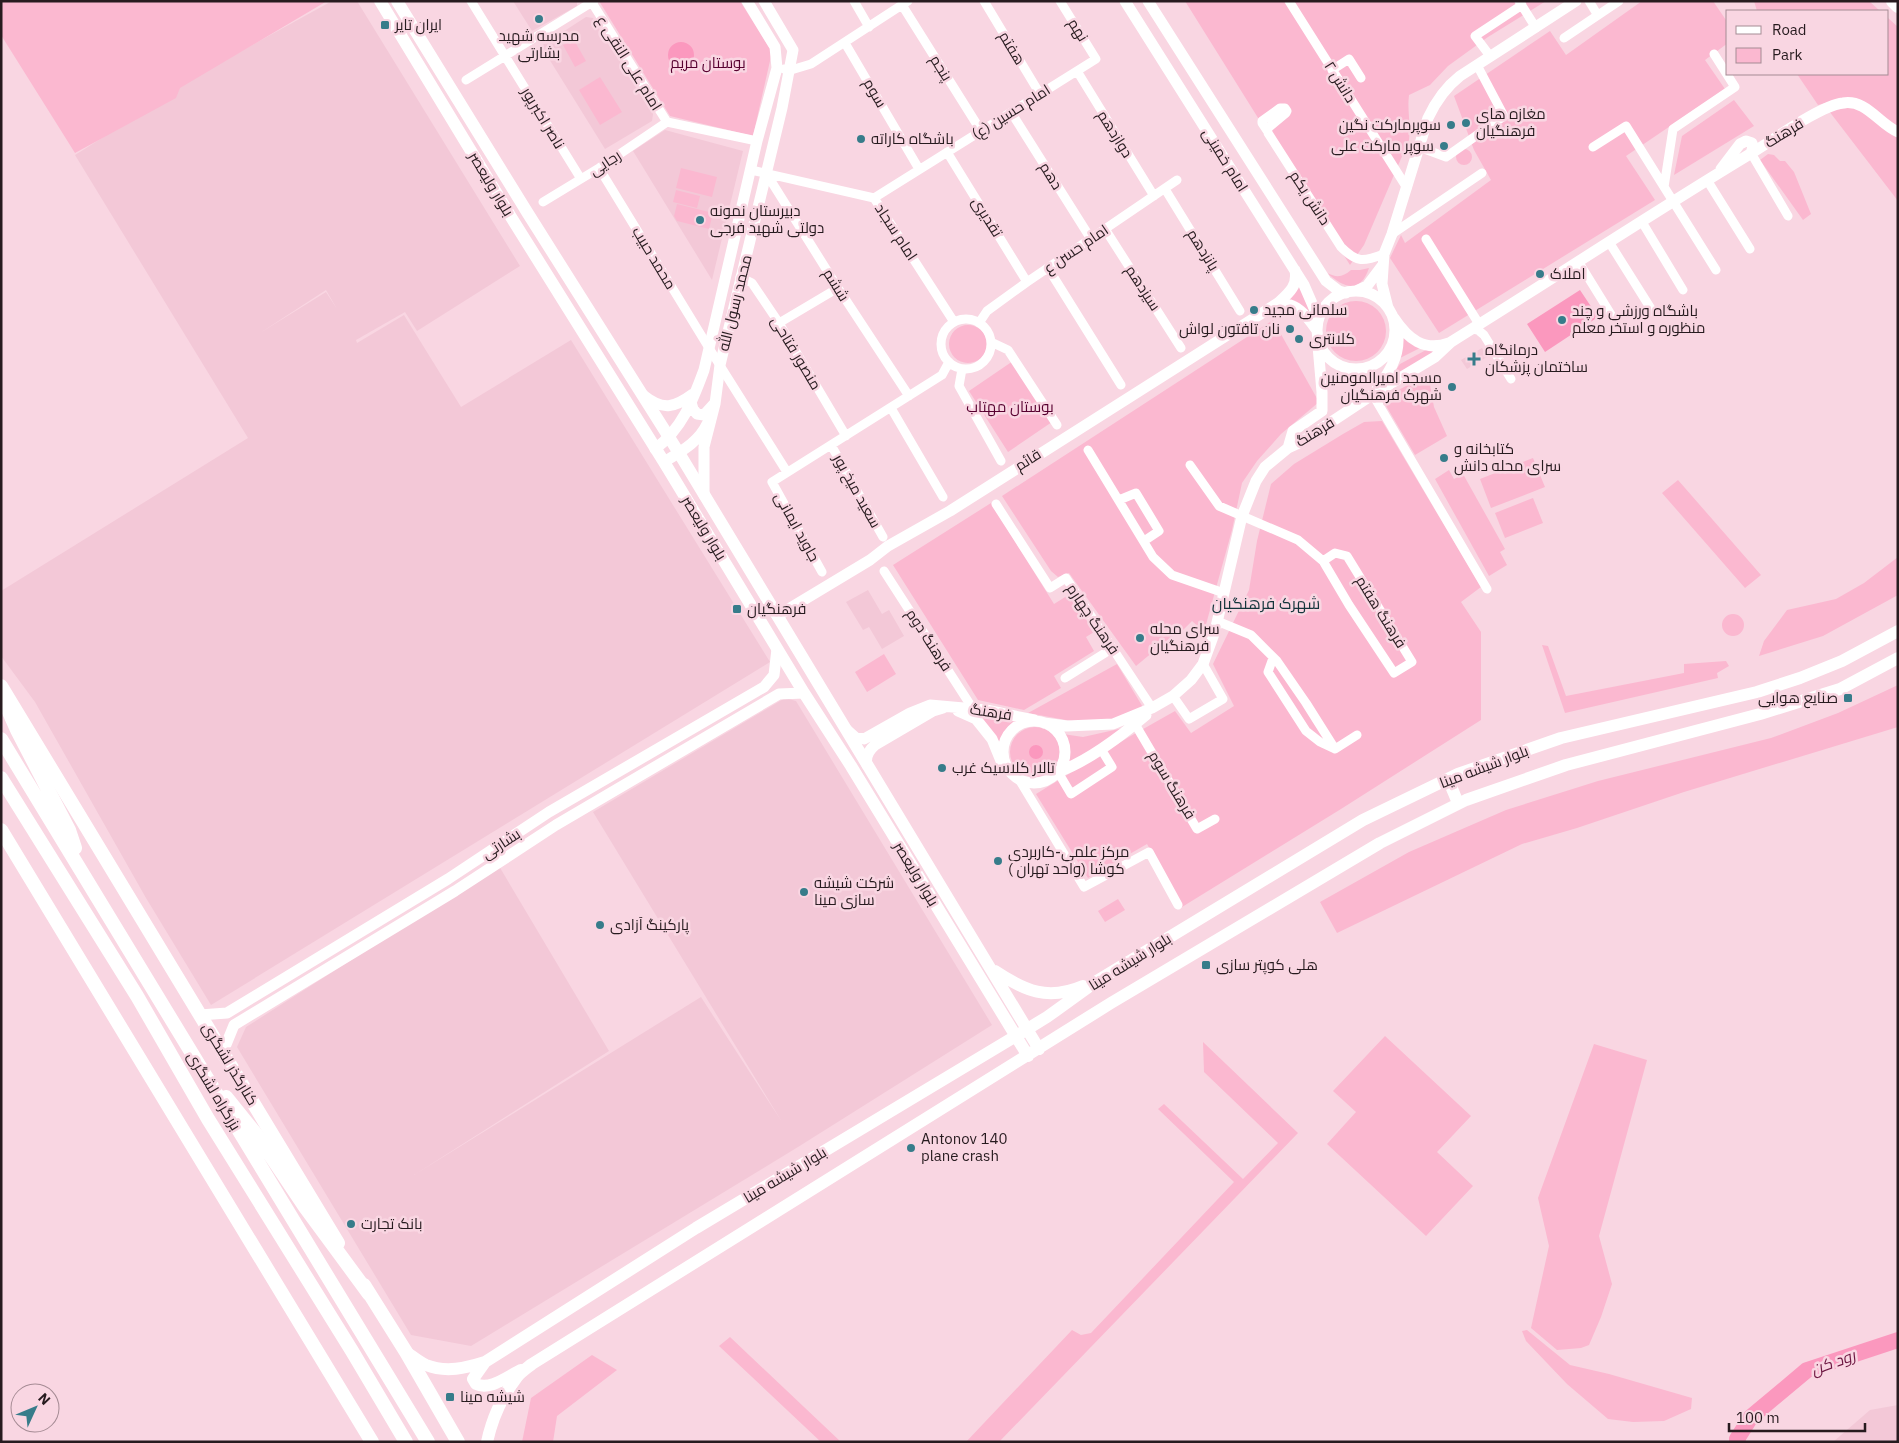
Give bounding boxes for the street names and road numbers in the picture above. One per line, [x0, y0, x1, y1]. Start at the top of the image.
street label: امام علی النقی ع [591, 12, 666, 115]
street label: نهم [1063, 15, 1093, 45]
street label: هفتم [994, 27, 1030, 69]
street label: پنجم [925, 51, 957, 85]
street label: دانش ۲ [1319, 57, 1361, 107]
street label: سوم [859, 75, 891, 111]
street label: امام حسین (ع) [968, 80, 1055, 145]
street label: ناصر اکبرپور [516, 83, 569, 152]
street label: دوازدهم [1093, 106, 1137, 162]
street label: فرهنگ [1761, 114, 1807, 152]
street label: امام خمینی [1198, 124, 1252, 196]
street label: رجایی [585, 145, 625, 181]
street label: بلوار ولیعصر [464, 147, 518, 219]
street label: دهم [1035, 158, 1067, 194]
street label: دانش یکم [1285, 167, 1335, 229]
street label: تقدیری [967, 193, 1007, 241]
street label: امام سجاد [870, 200, 922, 264]
street label: امام حسن ع [1040, 220, 1113, 279]
street label: محمد حبیب [628, 223, 681, 293]
street label: پانزدهم [1182, 225, 1224, 275]
street label: محمد رسول الله [713, 253, 756, 353]
street label: سیزدهم [1121, 261, 1165, 315]
street label: ششم [818, 265, 854, 305]
street label: منصور فتاحی [766, 312, 826, 394]
street label: فرهنگ [1292, 413, 1338, 451]
street label: قائم [1011, 444, 1045, 476]
street label: سعید میخ پور [827, 450, 886, 532]
street label: جاوید ایمانی [770, 489, 824, 565]
street label: بلوار ولیعصر [677, 491, 731, 563]
street label: فرهنگ هفتم [1351, 572, 1411, 652]
street label: فرهنگ چهارم [1062, 580, 1124, 658]
street label: فرهنگ دوم [901, 605, 957, 675]
street label: فرهنگ [969, 699, 1013, 724]
street label: بلوار شیشه مینا [1437, 741, 1531, 792]
street label: فرهنگ سوم [1144, 747, 1200, 823]
street label: بشارتی [478, 824, 524, 864]
street label: بلوار ولیعصر [889, 837, 943, 909]
street label: بلوار شیشه مینا [1085, 929, 1174, 994]
street label: کنارگذر لشگری [197, 1019, 263, 1109]
street label: بزرگراه لشگری [183, 1048, 245, 1134]
street label: بلوار شیشه مینا [740, 1142, 830, 1207]

